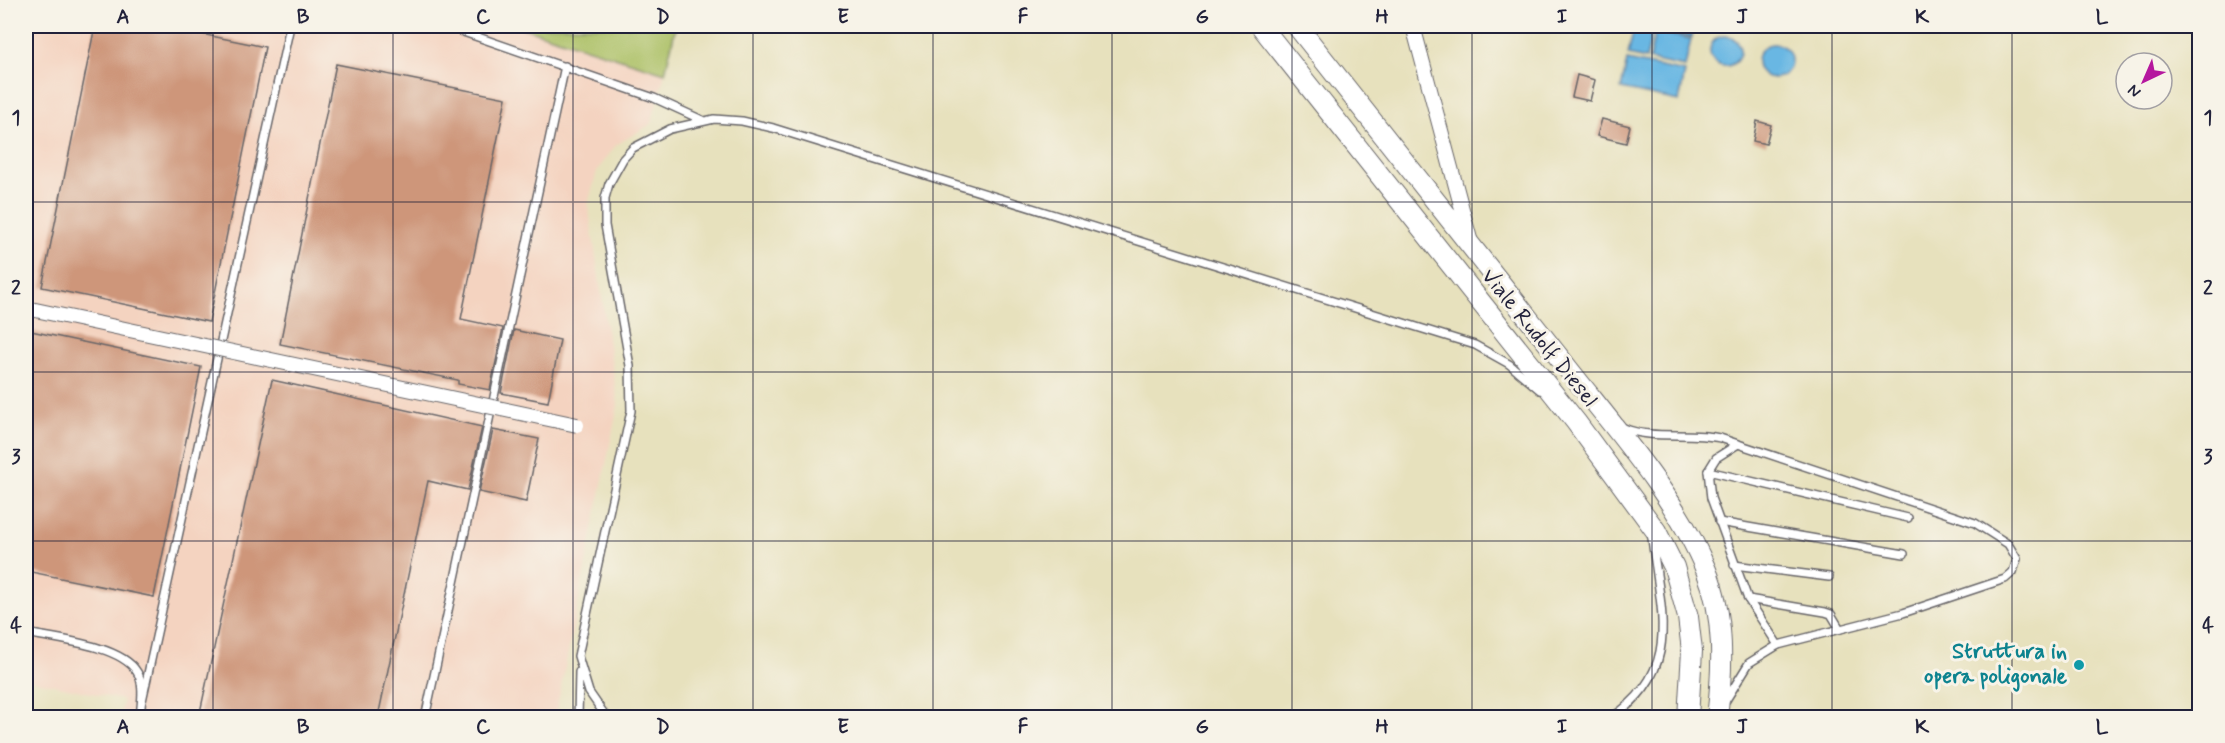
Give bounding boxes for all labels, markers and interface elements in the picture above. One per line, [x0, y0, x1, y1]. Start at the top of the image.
text: A [116, 4, 130, 31]
text: B [297, 4, 310, 31]
text: C [476, 4, 491, 31]
text: D [656, 4, 670, 31]
text: E [837, 4, 849, 31]
text: F [1018, 4, 1029, 31]
text: G [1195, 4, 1209, 31]
text: H [1375, 4, 1389, 31]
text: I [1557, 4, 1567, 31]
text: J [1736, 4, 1748, 31]
text: K [1915, 4, 1930, 31]
text: L [2096, 4, 2109, 31]
north arrow [2114, 51, 2174, 111]
text: N [2123, 79, 2146, 102]
text: 1 [12, 105, 20, 132]
text: 1 [2204, 105, 2212, 132]
street label: Viale Rudolf Diesel [1475, 263, 1603, 413]
text: 2 [11, 275, 21, 302]
text: 2 [2203, 275, 2213, 302]
text: 3 [11, 444, 21, 471]
text: 3 [2203, 444, 2213, 471]
text: 4 [10, 613, 22, 640]
text: 4 [2202, 613, 2214, 640]
place label: Struttura in opera poligonale [1924, 638, 2068, 692]
marker: Struttura in opera poligonale [2072, 658, 2086, 672]
text: A [116, 714, 130, 741]
text: B [297, 714, 310, 741]
text: C [476, 714, 491, 741]
text: D [656, 714, 670, 741]
text: E [837, 714, 849, 741]
text: F [1018, 714, 1029, 741]
text: G [1195, 714, 1209, 741]
text: H [1375, 714, 1389, 741]
text: I [1557, 714, 1567, 741]
text: J [1736, 714, 1748, 741]
text: K [1915, 714, 1930, 741]
text: L [2096, 714, 2109, 741]

